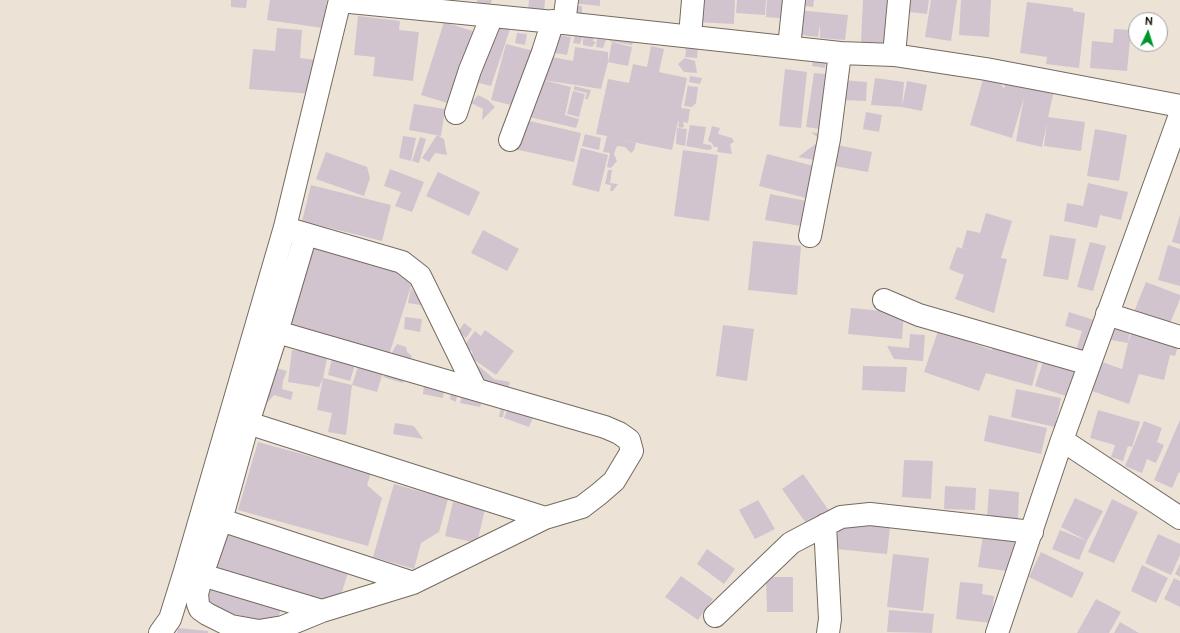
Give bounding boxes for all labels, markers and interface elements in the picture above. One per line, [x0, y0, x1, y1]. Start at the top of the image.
north arrow [1128, 12, 1168, 52]
text: N [1144, 15, 1153, 27]

